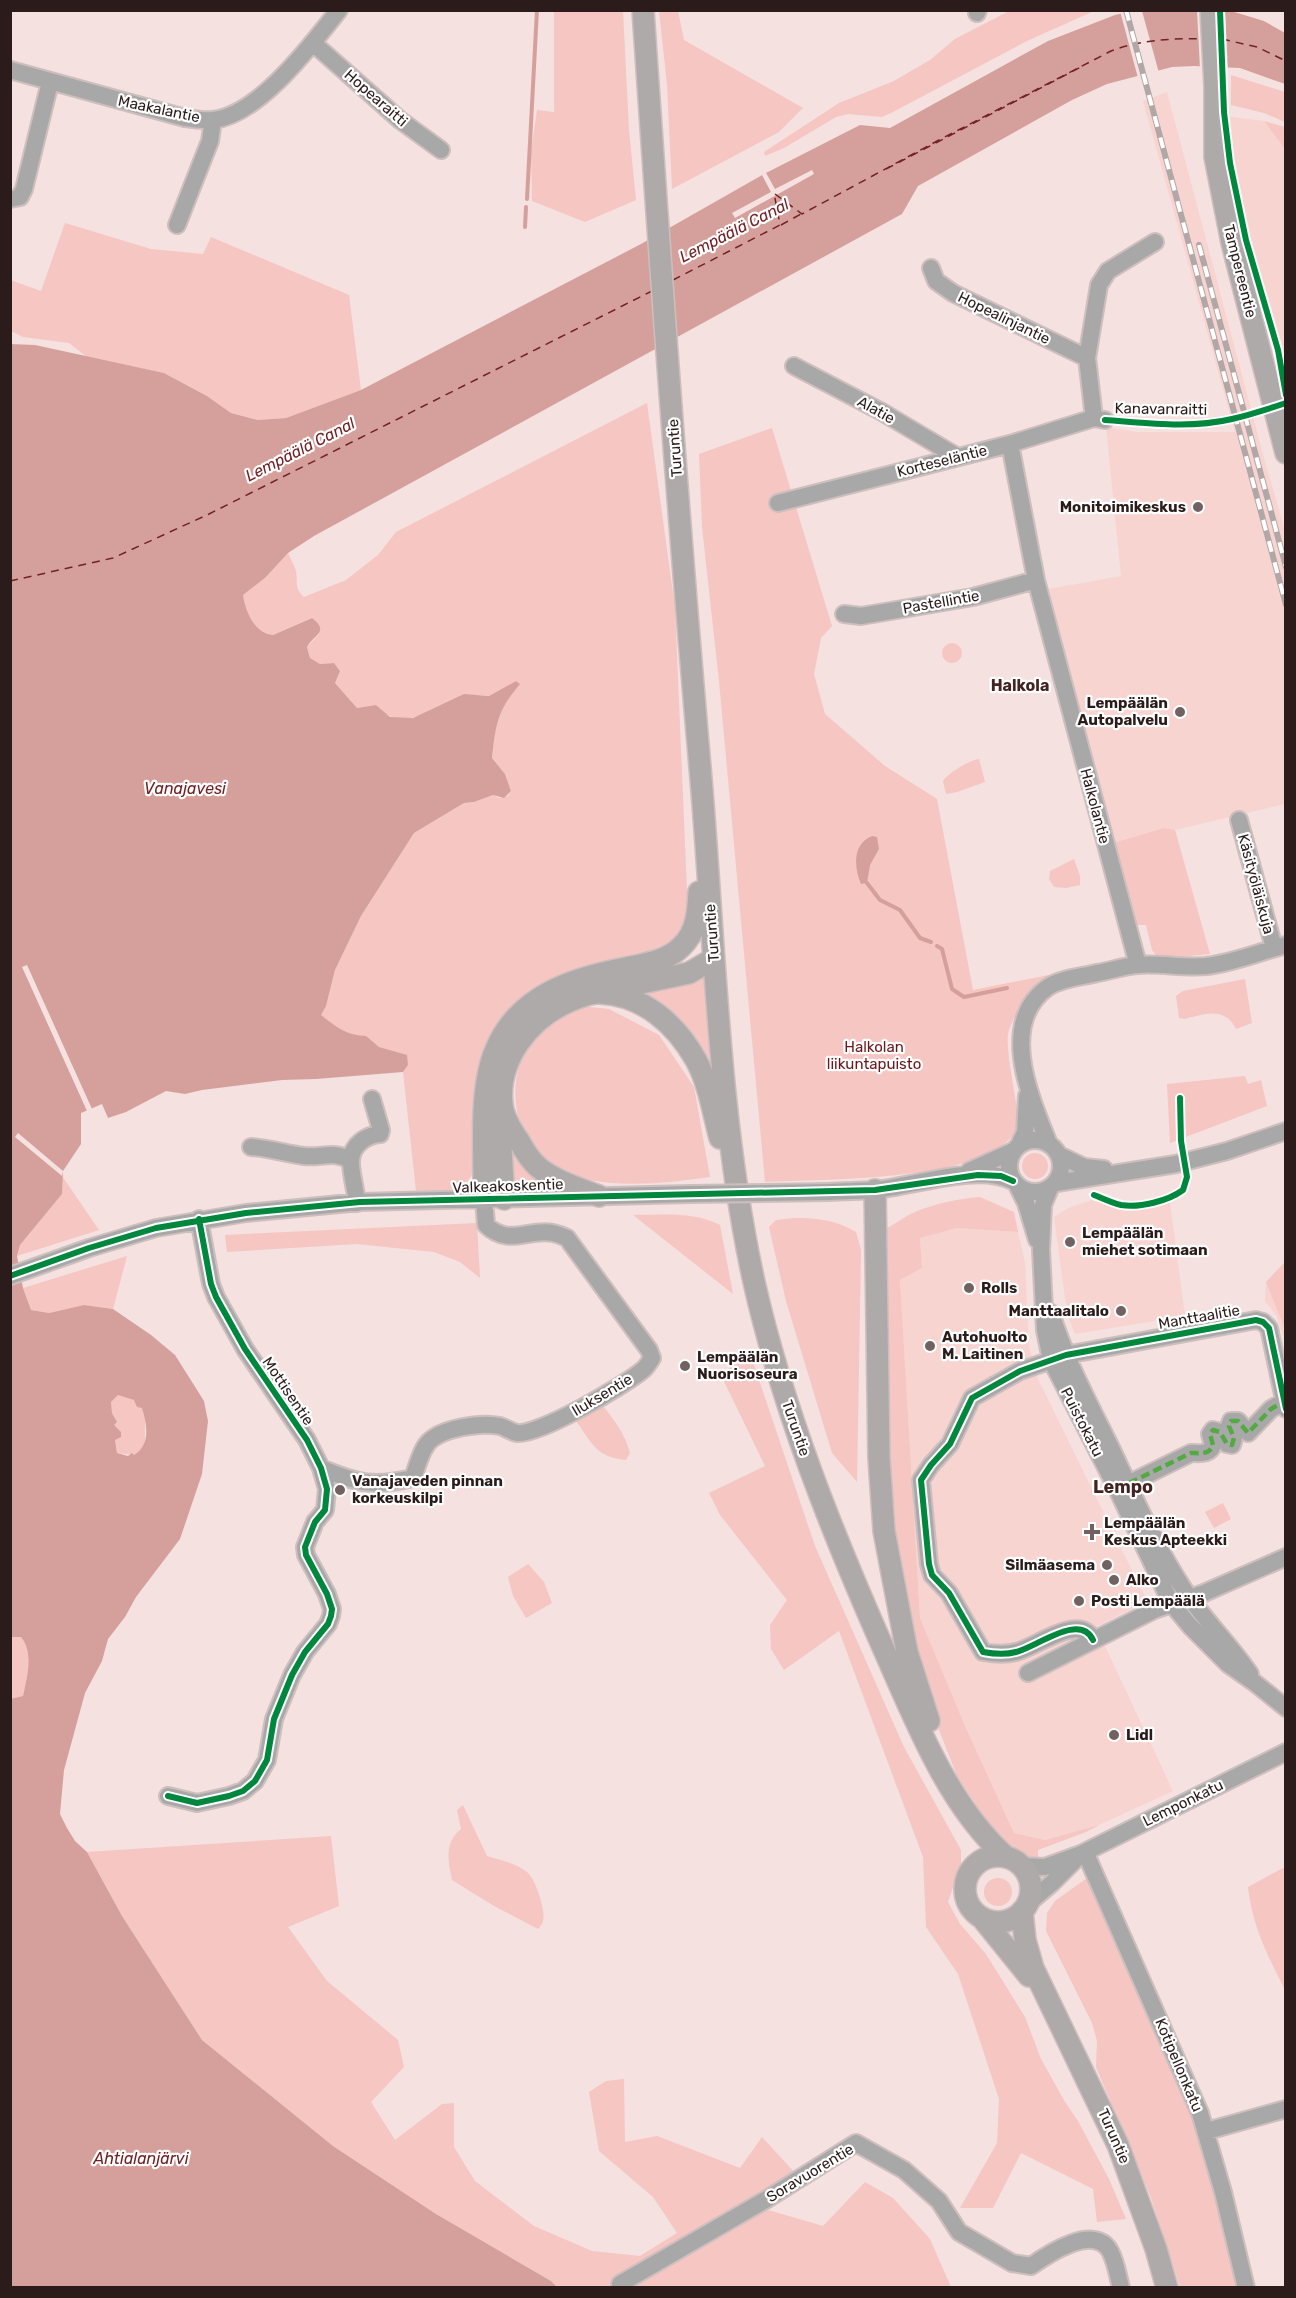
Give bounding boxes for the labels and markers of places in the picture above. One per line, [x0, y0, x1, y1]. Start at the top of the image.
place label: Monitoimikeskus [1060, 498, 1186, 516]
marker: Monitoimikeskus [1191, 500, 1205, 514]
place label: Lempäälän Autopalvelu [1078, 694, 1168, 729]
marker: Lempäälän Autopalvelu [1173, 705, 1187, 719]
place label: Lempäälän miehet sotimaan [1082, 1224, 1208, 1259]
marker: Lempäälän miehet sotimaan [1063, 1235, 1077, 1249]
place label: Rolls [981, 1279, 1017, 1297]
marker: Rolls [962, 1281, 976, 1295]
place label: Manttaalitalo [1009, 1302, 1109, 1320]
marker: Manttaalitalo [1114, 1304, 1128, 1318]
place label: Autohuolto M. Laitinen [942, 1328, 1027, 1363]
marker: Autohuolto M. Laitinen [923, 1339, 937, 1353]
place label: Lempäälän Nuorisoseura [697, 1348, 798, 1383]
marker: Lempäälän Nuorisoseura [678, 1359, 692, 1373]
place label: Vanajaveden pinnan korkeuskilpi [352, 1472, 503, 1507]
marker: Vanajaveden pinnan korkeuskilpi [333, 1483, 347, 1497]
place label: Lempäälän Keskus Apteekki [1104, 1514, 1227, 1549]
marker: Lempäälän Keskus Apteekki [1085, 1525, 1099, 1539]
place label: Silmäasema [1005, 1556, 1095, 1574]
marker: Silmäasema [1100, 1558, 1114, 1572]
place label: Alko [1126, 1571, 1159, 1589]
marker: Alko [1107, 1573, 1121, 1587]
place label: Posti Lempäälä [1091, 1592, 1205, 1610]
marker: Posti Lempäälä [1072, 1594, 1086, 1608]
place label: Lidl [1126, 1726, 1153, 1744]
marker: Lidl [1107, 1728, 1121, 1742]

